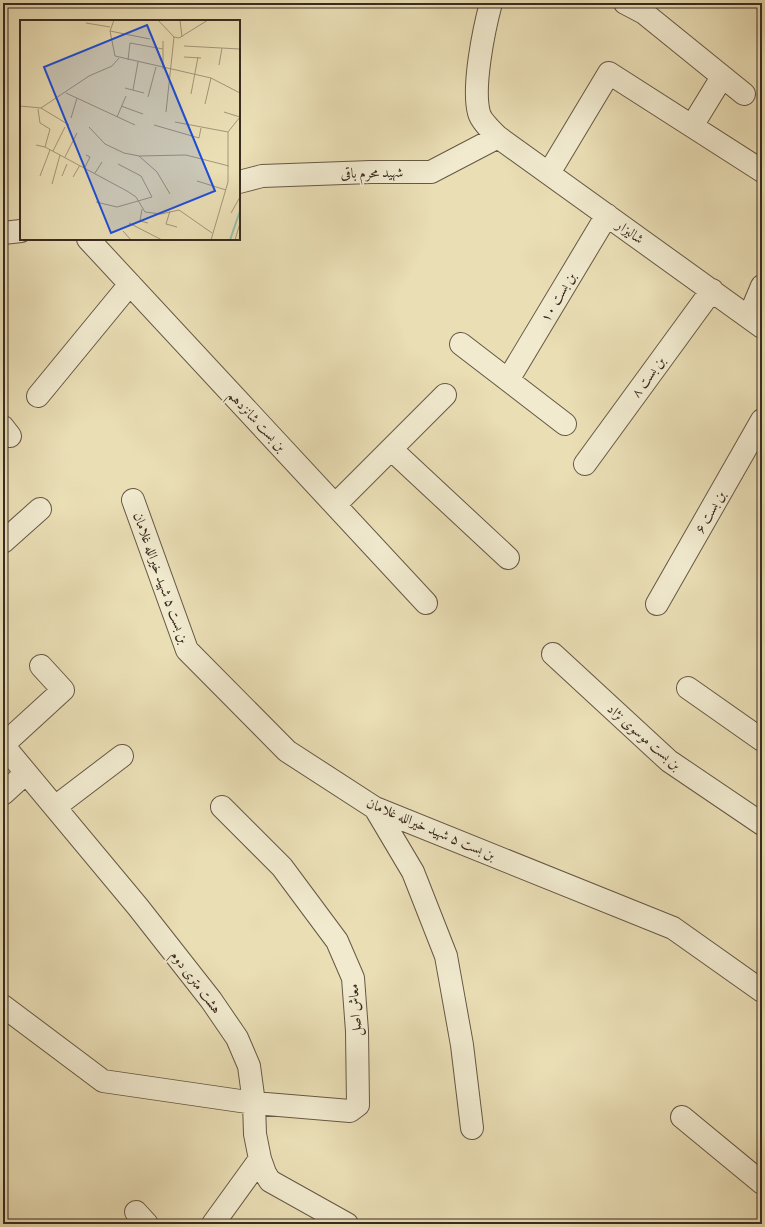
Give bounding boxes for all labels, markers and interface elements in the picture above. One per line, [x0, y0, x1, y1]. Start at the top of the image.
inset map [20, 20, 240, 240]
street label: شهید محرم باقی [341, 164, 404, 186]
street label: شالیزار [611, 215, 647, 248]
street label: بن بست ۱۰ [537, 269, 580, 325]
street label: بن بست ۸ [627, 353, 669, 401]
street label: بن بست شانزدهم [221, 387, 290, 459]
street label: بن بست ۶ [691, 487, 729, 537]
street label: بن بست ۵ شهید خیرالله غلامان [128, 510, 193, 647]
street label: بن بست موسوی نژاد [604, 700, 685, 774]
street label: بن بست ۵ شهید خیرالله غلامان [364, 794, 498, 865]
street label: هشت متری دوم [164, 947, 225, 1019]
street label: معاش اصل [345, 983, 367, 1037]

